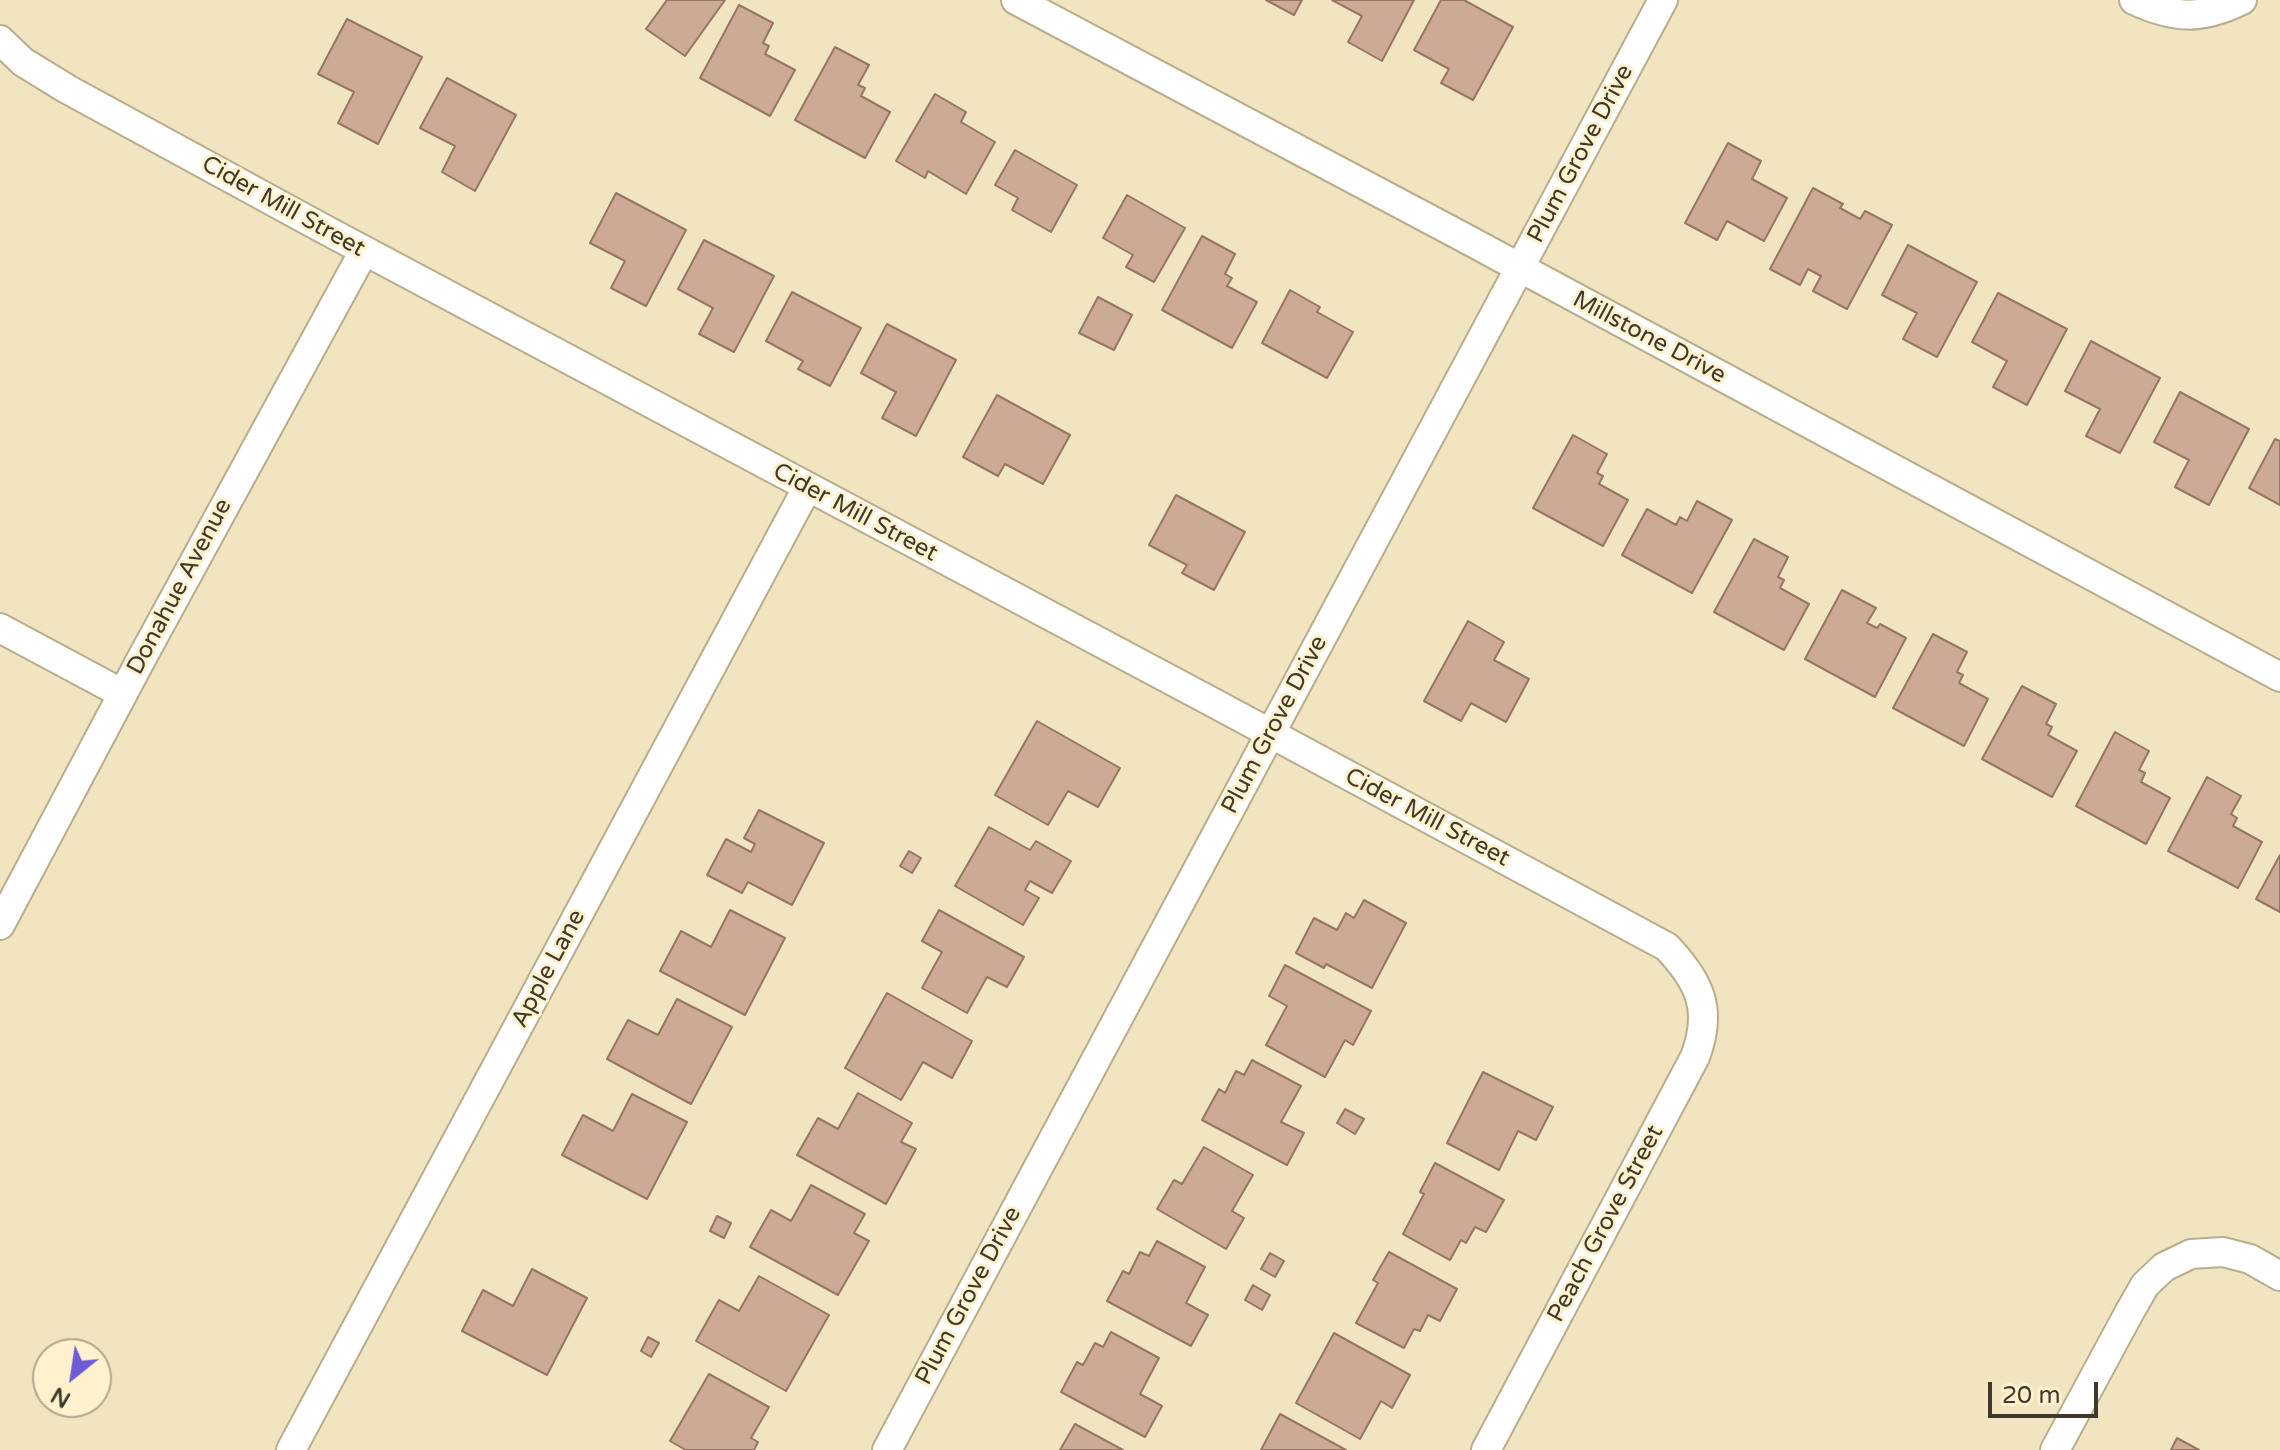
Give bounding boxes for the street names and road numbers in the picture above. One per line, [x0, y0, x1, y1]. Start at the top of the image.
street label: Plum Grove Drive [1522, 60, 1640, 248]
street label: Cider Mill Street [196, 150, 370, 264]
street label: Millstone Drive [1567, 286, 1731, 390]
street label: Cider Mill Street [768, 457, 942, 569]
street label: Donahue Avenue [121, 494, 239, 680]
street label: Plum Grove Drive [1216, 631, 1334, 819]
street label: Cider Mill Street [1340, 762, 1514, 874]
street label: Apple Lane [506, 905, 592, 1033]
street label: Peach Grove Street [1542, 1121, 1670, 1327]
street label: Plum Grove Drive [910, 1202, 1028, 1390]

